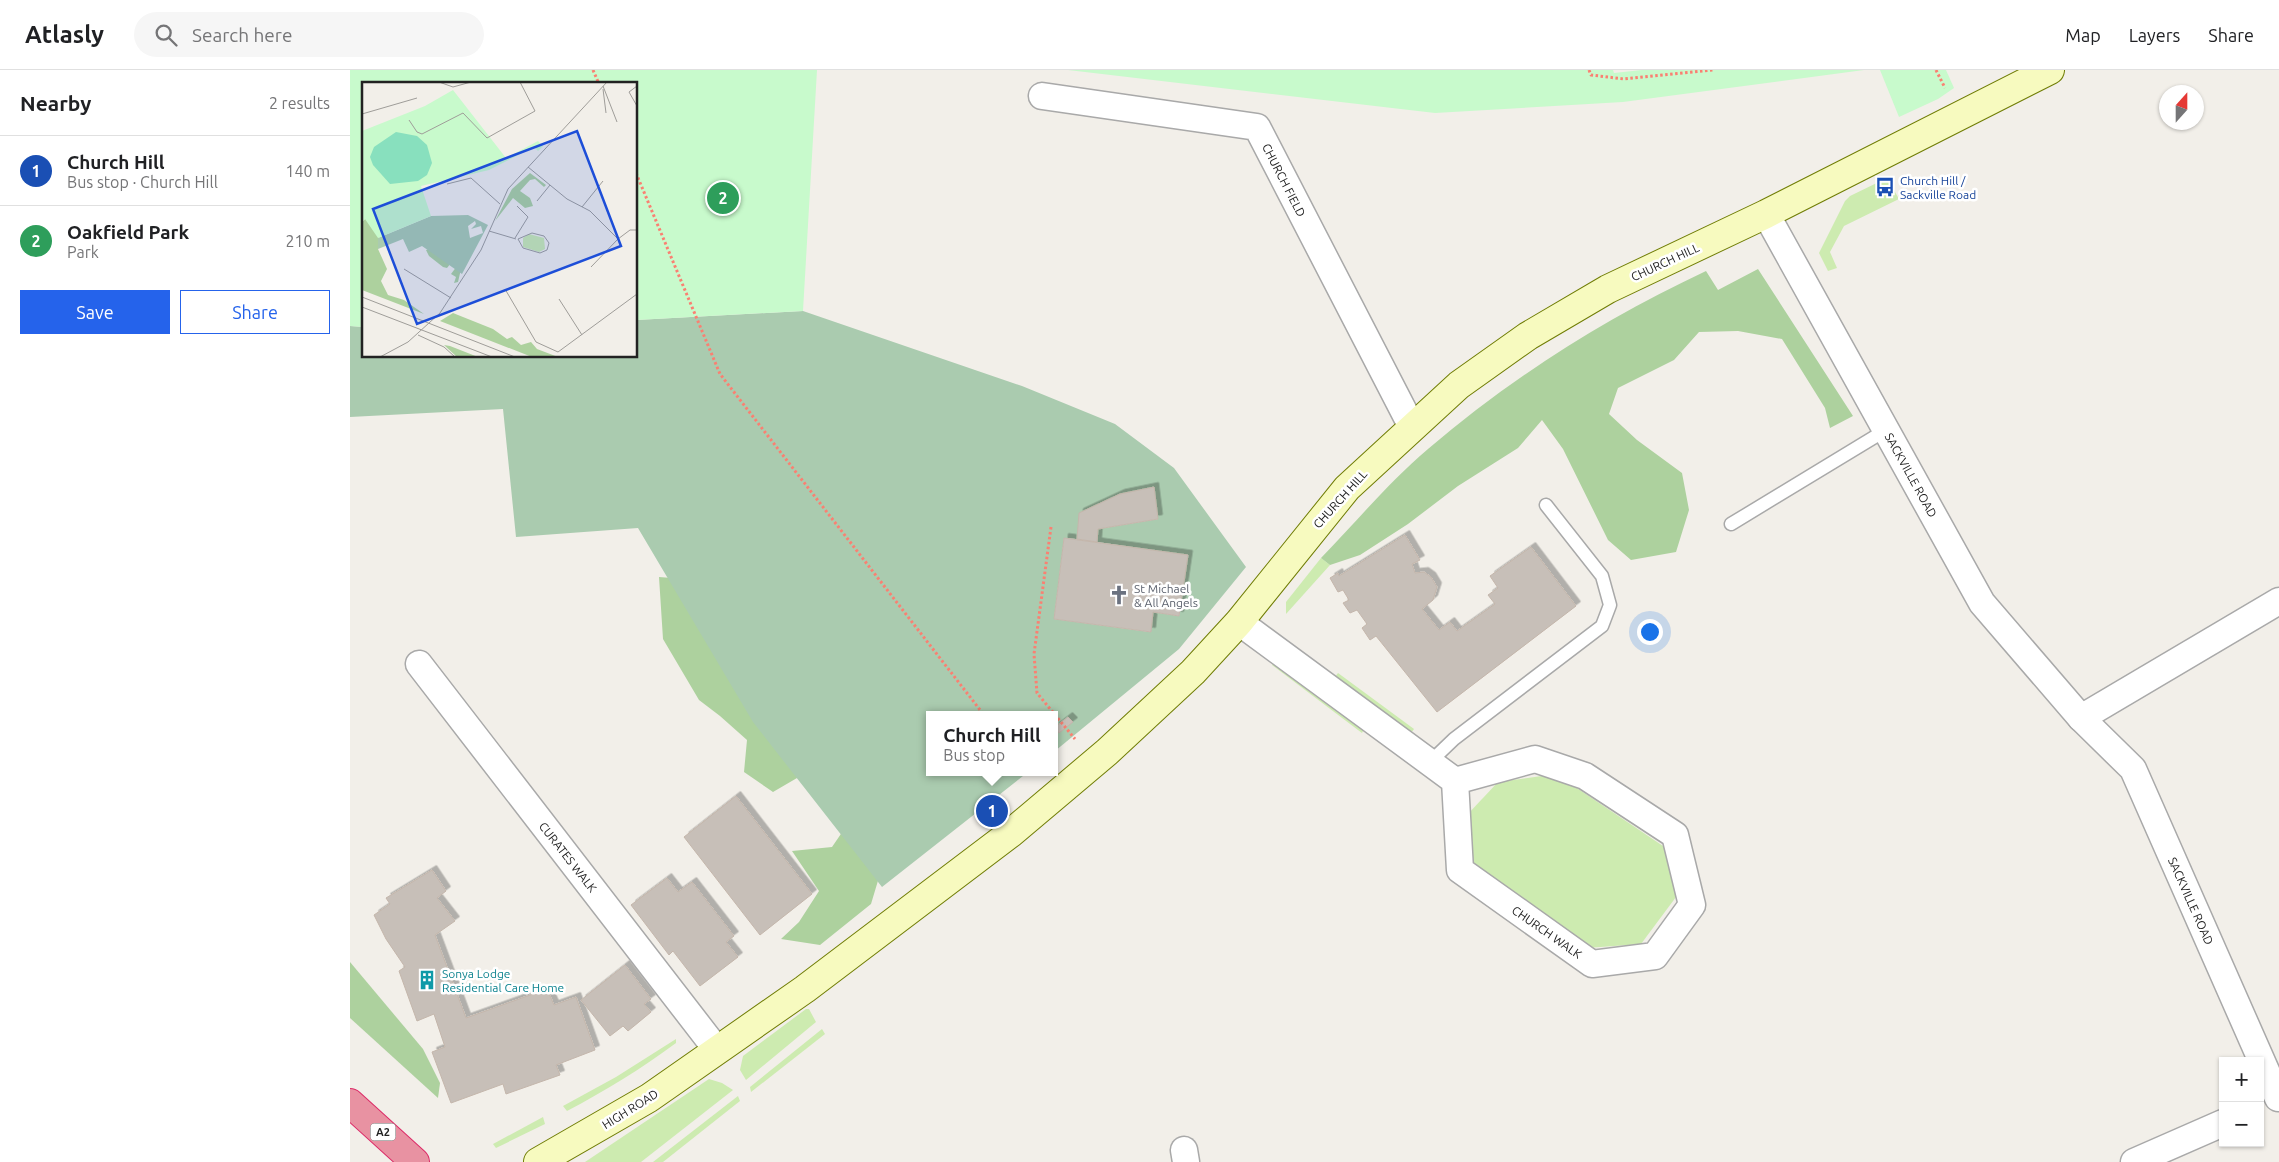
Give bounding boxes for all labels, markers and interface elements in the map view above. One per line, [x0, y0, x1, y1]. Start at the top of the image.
search box [134, 12, 484, 57]
text: Atlasly [25, 21, 104, 48]
icon: search [152, 21, 180, 49]
text: Search here [192, 24, 292, 46]
text: Map [2065, 25, 2101, 45]
text: Layers [2129, 25, 2180, 45]
text: Share [2208, 25, 2254, 45]
inset map [362, 82, 638, 358]
north arrow [2159, 85, 2204, 130]
text: Nearby [20, 91, 91, 115]
text: 2 results [269, 94, 330, 112]
street label: CHURCH FIELD [1260, 141, 1308, 219]
text: Church Hill [67, 151, 165, 173]
text: 1 [31, 162, 41, 180]
text: 140 m [285, 162, 330, 180]
text: Bus stop · Church Hill [67, 173, 218, 191]
place label: Church Hill / Sackville Road [1900, 174, 1976, 201]
bus stop icon: Church Hill / Sackville Road [1874, 176, 1896, 198]
pin: 2 [707, 179, 739, 217]
text: Oakfield Park [67, 221, 189, 243]
text: 2 [31, 232, 41, 250]
text: 210 m [285, 232, 330, 250]
street label: CHURCH HILL [1629, 241, 1701, 283]
text: Park [67, 243, 99, 261]
button: Save [20, 290, 170, 334]
button: Share [180, 290, 330, 334]
street label: SACKVILLE ROAD [1882, 431, 1940, 519]
street label: CHURCH HILL [1311, 467, 1369, 531]
place label: St Michael & All Angels [1134, 582, 1198, 609]
church icon: St Michael & All Angels [1108, 584, 1130, 606]
your location [1637, 619, 1663, 645]
popup [926, 711, 1058, 776]
text: Church Hill [943, 724, 1041, 746]
text: Bus stop [943, 746, 1005, 764]
pin: 1 [976, 792, 1008, 830]
street label: CURATES WALK [537, 819, 600, 895]
street label: SACKVILLE ROAD [2166, 855, 2216, 947]
street label: CHURCH WALK [1510, 903, 1585, 961]
place label: Sonya Lodge Residential Care Home [442, 967, 564, 994]
building icon: Sonya Lodge Residential Care Home [416, 969, 438, 991]
map controls [2219, 1057, 2264, 1147]
button: + [2219, 1057, 2264, 1102]
street label: HIGH ROAD [600, 1087, 660, 1131]
button: − [2219, 1102, 2264, 1147]
road number: A2 [370, 1124, 396, 1140]

